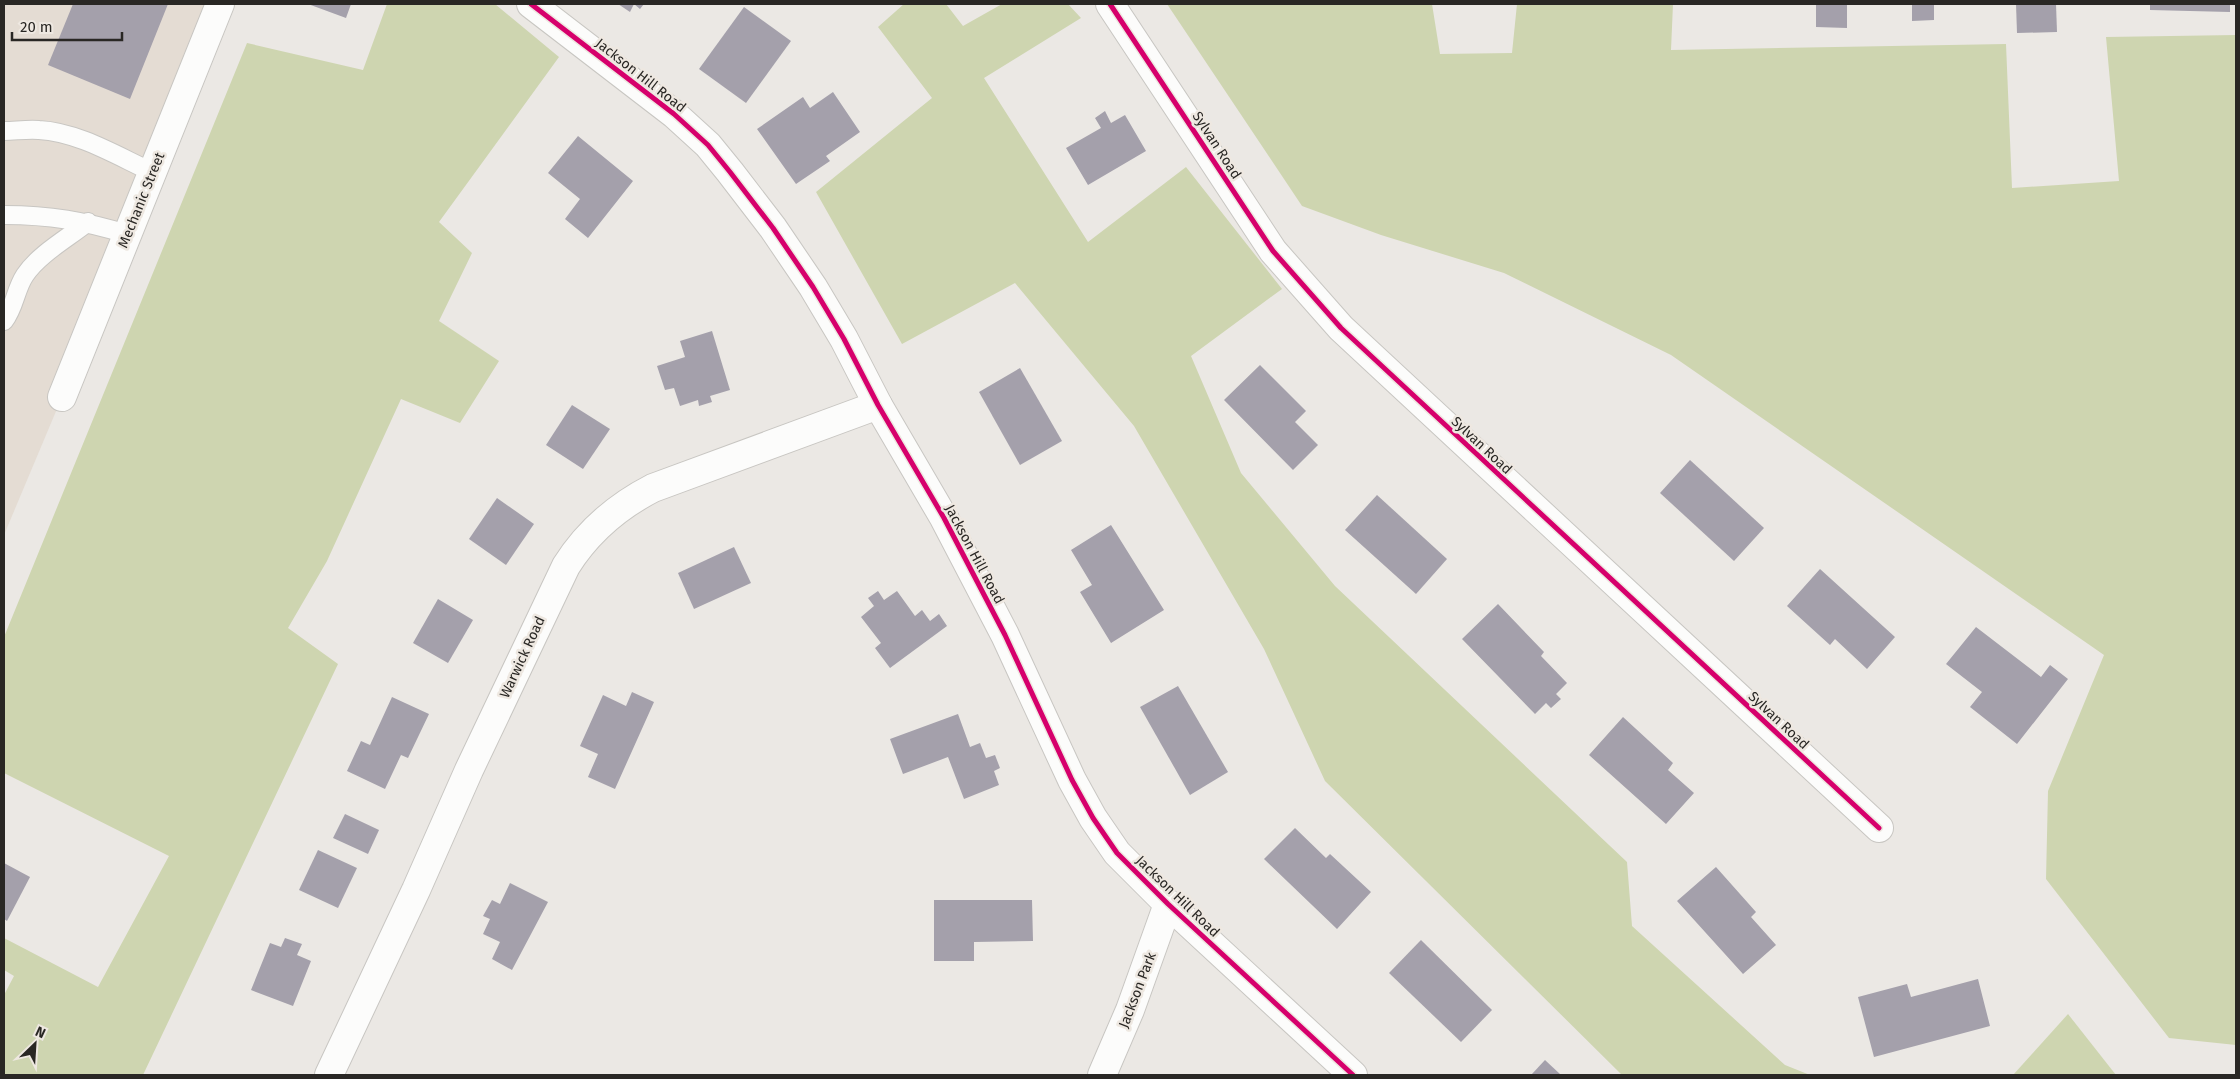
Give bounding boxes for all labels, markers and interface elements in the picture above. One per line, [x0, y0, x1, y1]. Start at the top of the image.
scale bar [12, 10, 122, 42]
text: 20 m [20, 18, 53, 36]
street label: Jackson Hill Road [592, 35, 689, 116]
street label: Sylvan Road [1189, 108, 1245, 182]
street label: Mechanic Street [115, 149, 169, 250]
street label: Sylvan Road [1448, 413, 1516, 478]
street label: Jackson Hill Road [941, 502, 1008, 607]
street label: Warwick Road [496, 614, 549, 701]
street label: Sylvan Road [1745, 688, 1813, 753]
street label: Jackson Hill Road [1132, 852, 1223, 941]
street label: Jackson Park [1115, 949, 1160, 1031]
north arrow [10, 1019, 60, 1069]
text: N [32, 1023, 48, 1042]

